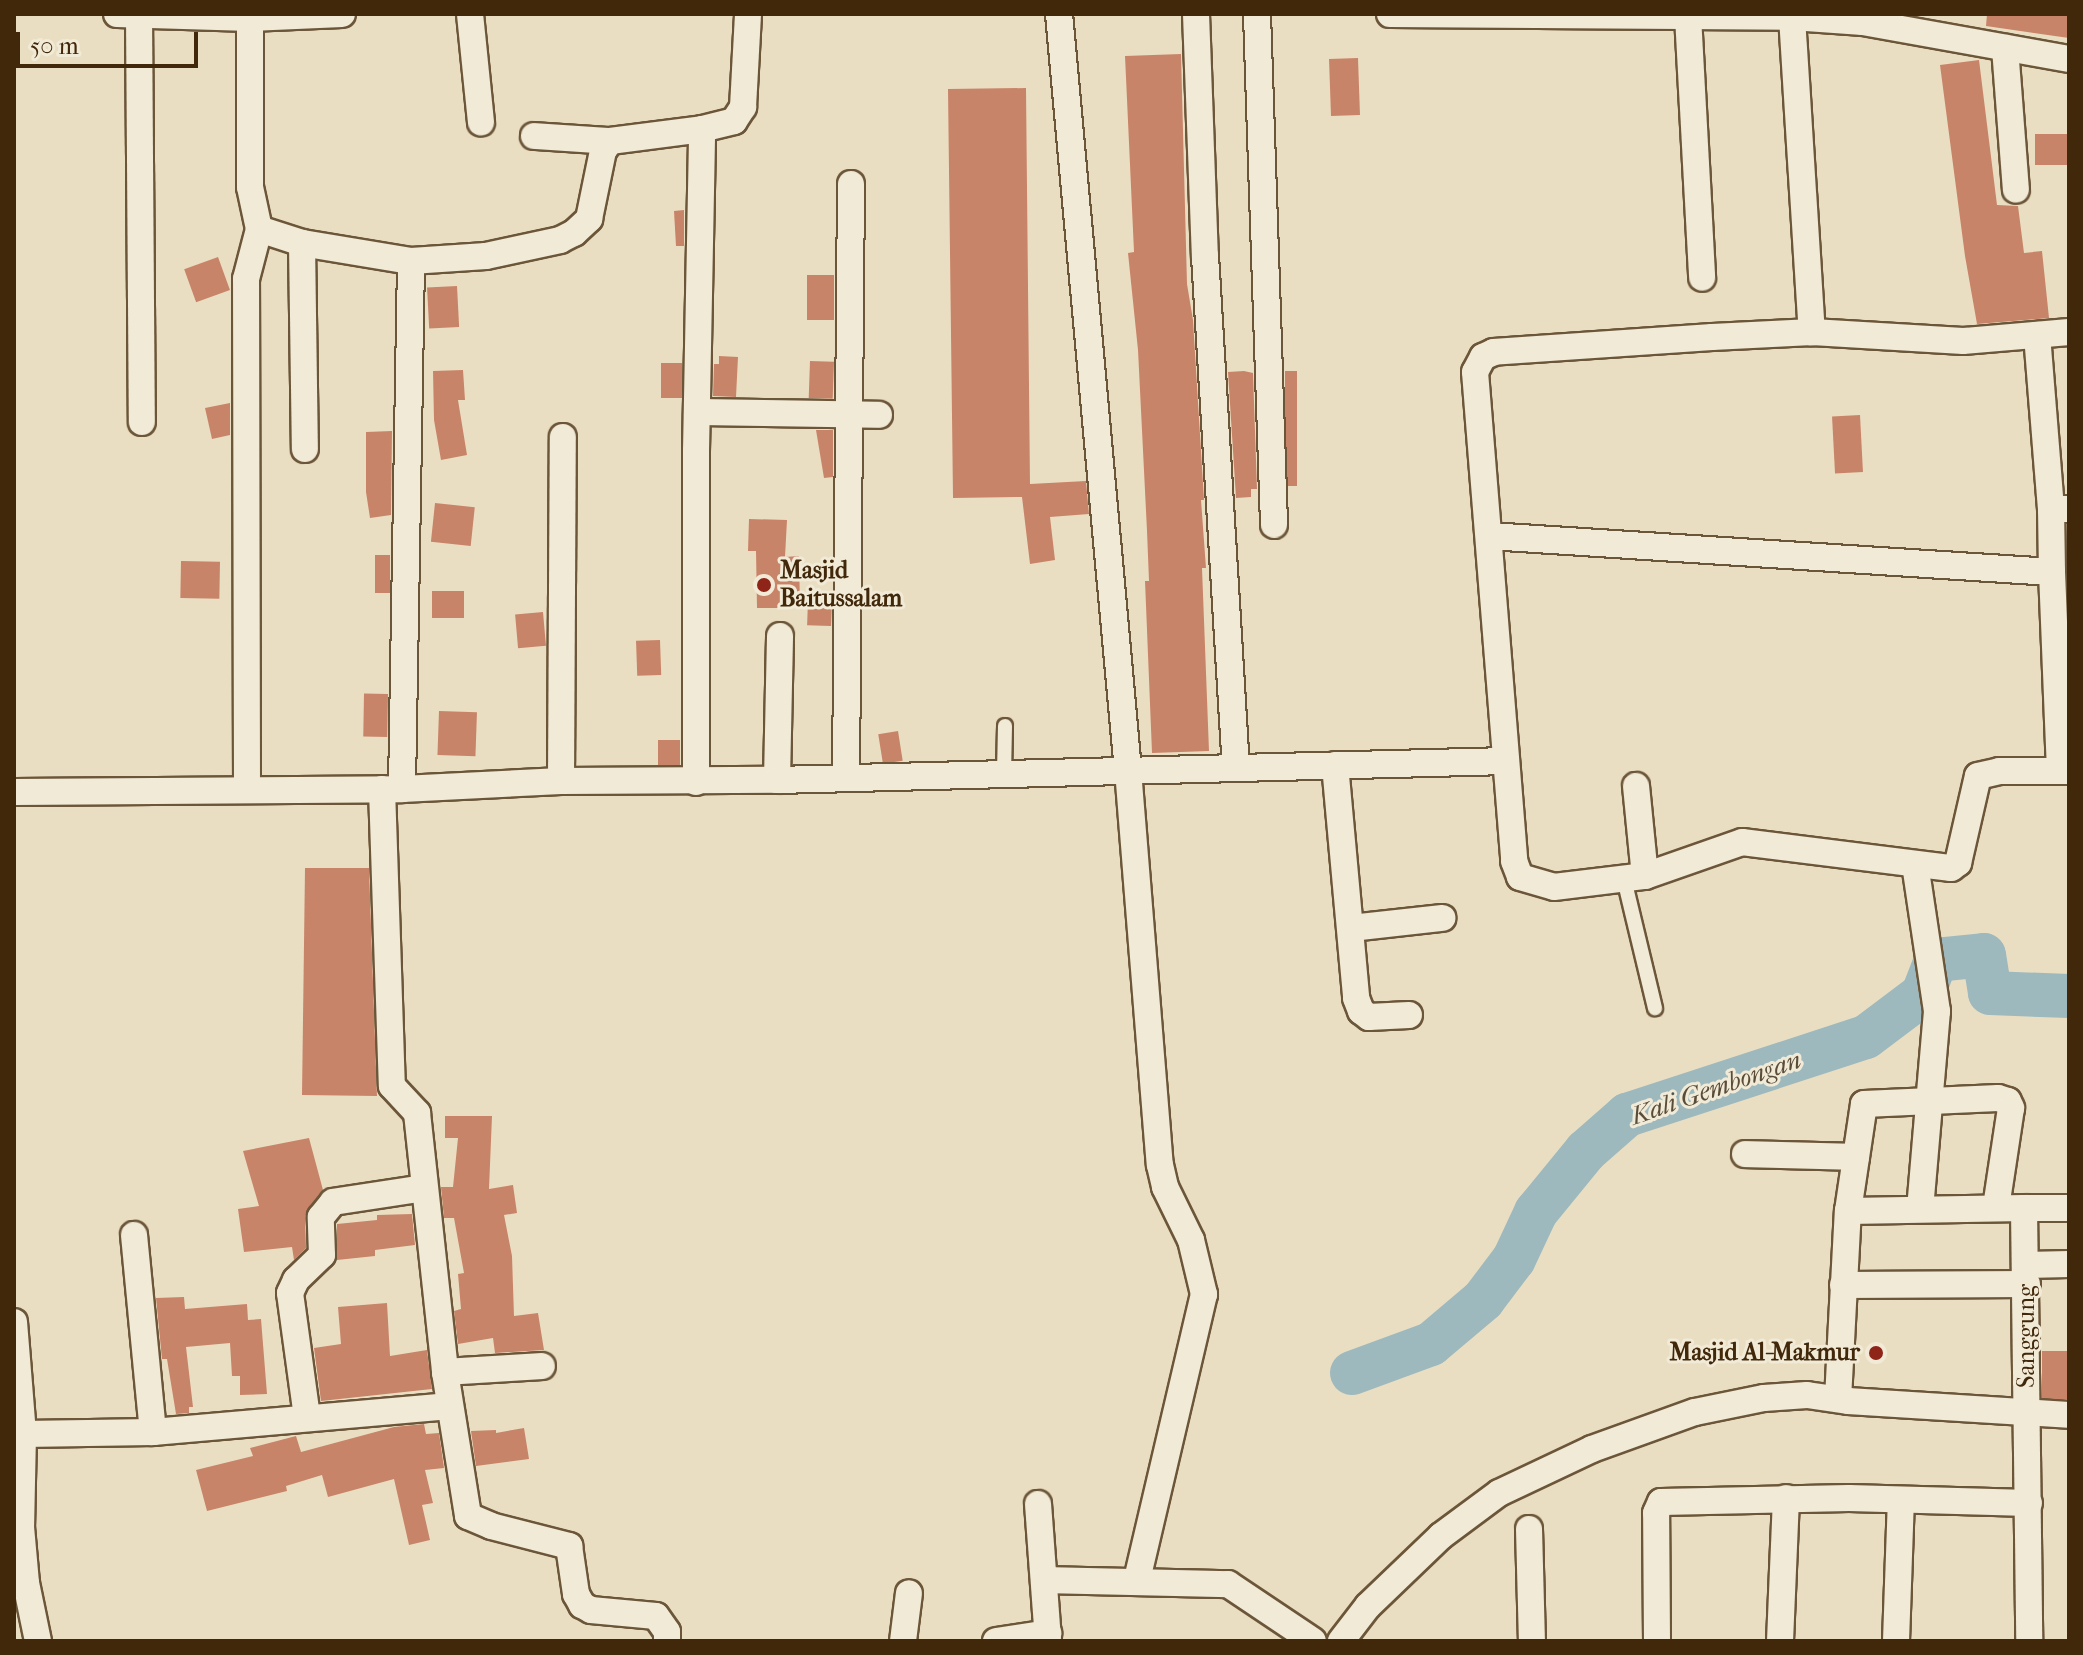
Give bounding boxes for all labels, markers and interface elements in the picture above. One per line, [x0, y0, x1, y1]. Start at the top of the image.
scale bar [20, 16, 202, 66]
text: 50 m [30, 32, 79, 60]
place label: Masjid Baitussalam [780, 557, 902, 613]
marker: Masjid Baitussalam [755, 576, 773, 594]
water label: Kali Gembongan [1627, 1044, 1805, 1132]
street label: Sanggung [2013, 1284, 2041, 1388]
place label: Masjid Al-Makmur [1669, 1339, 1860, 1367]
marker: Masjid Al-Makmur [1867, 1344, 1885, 1362]

